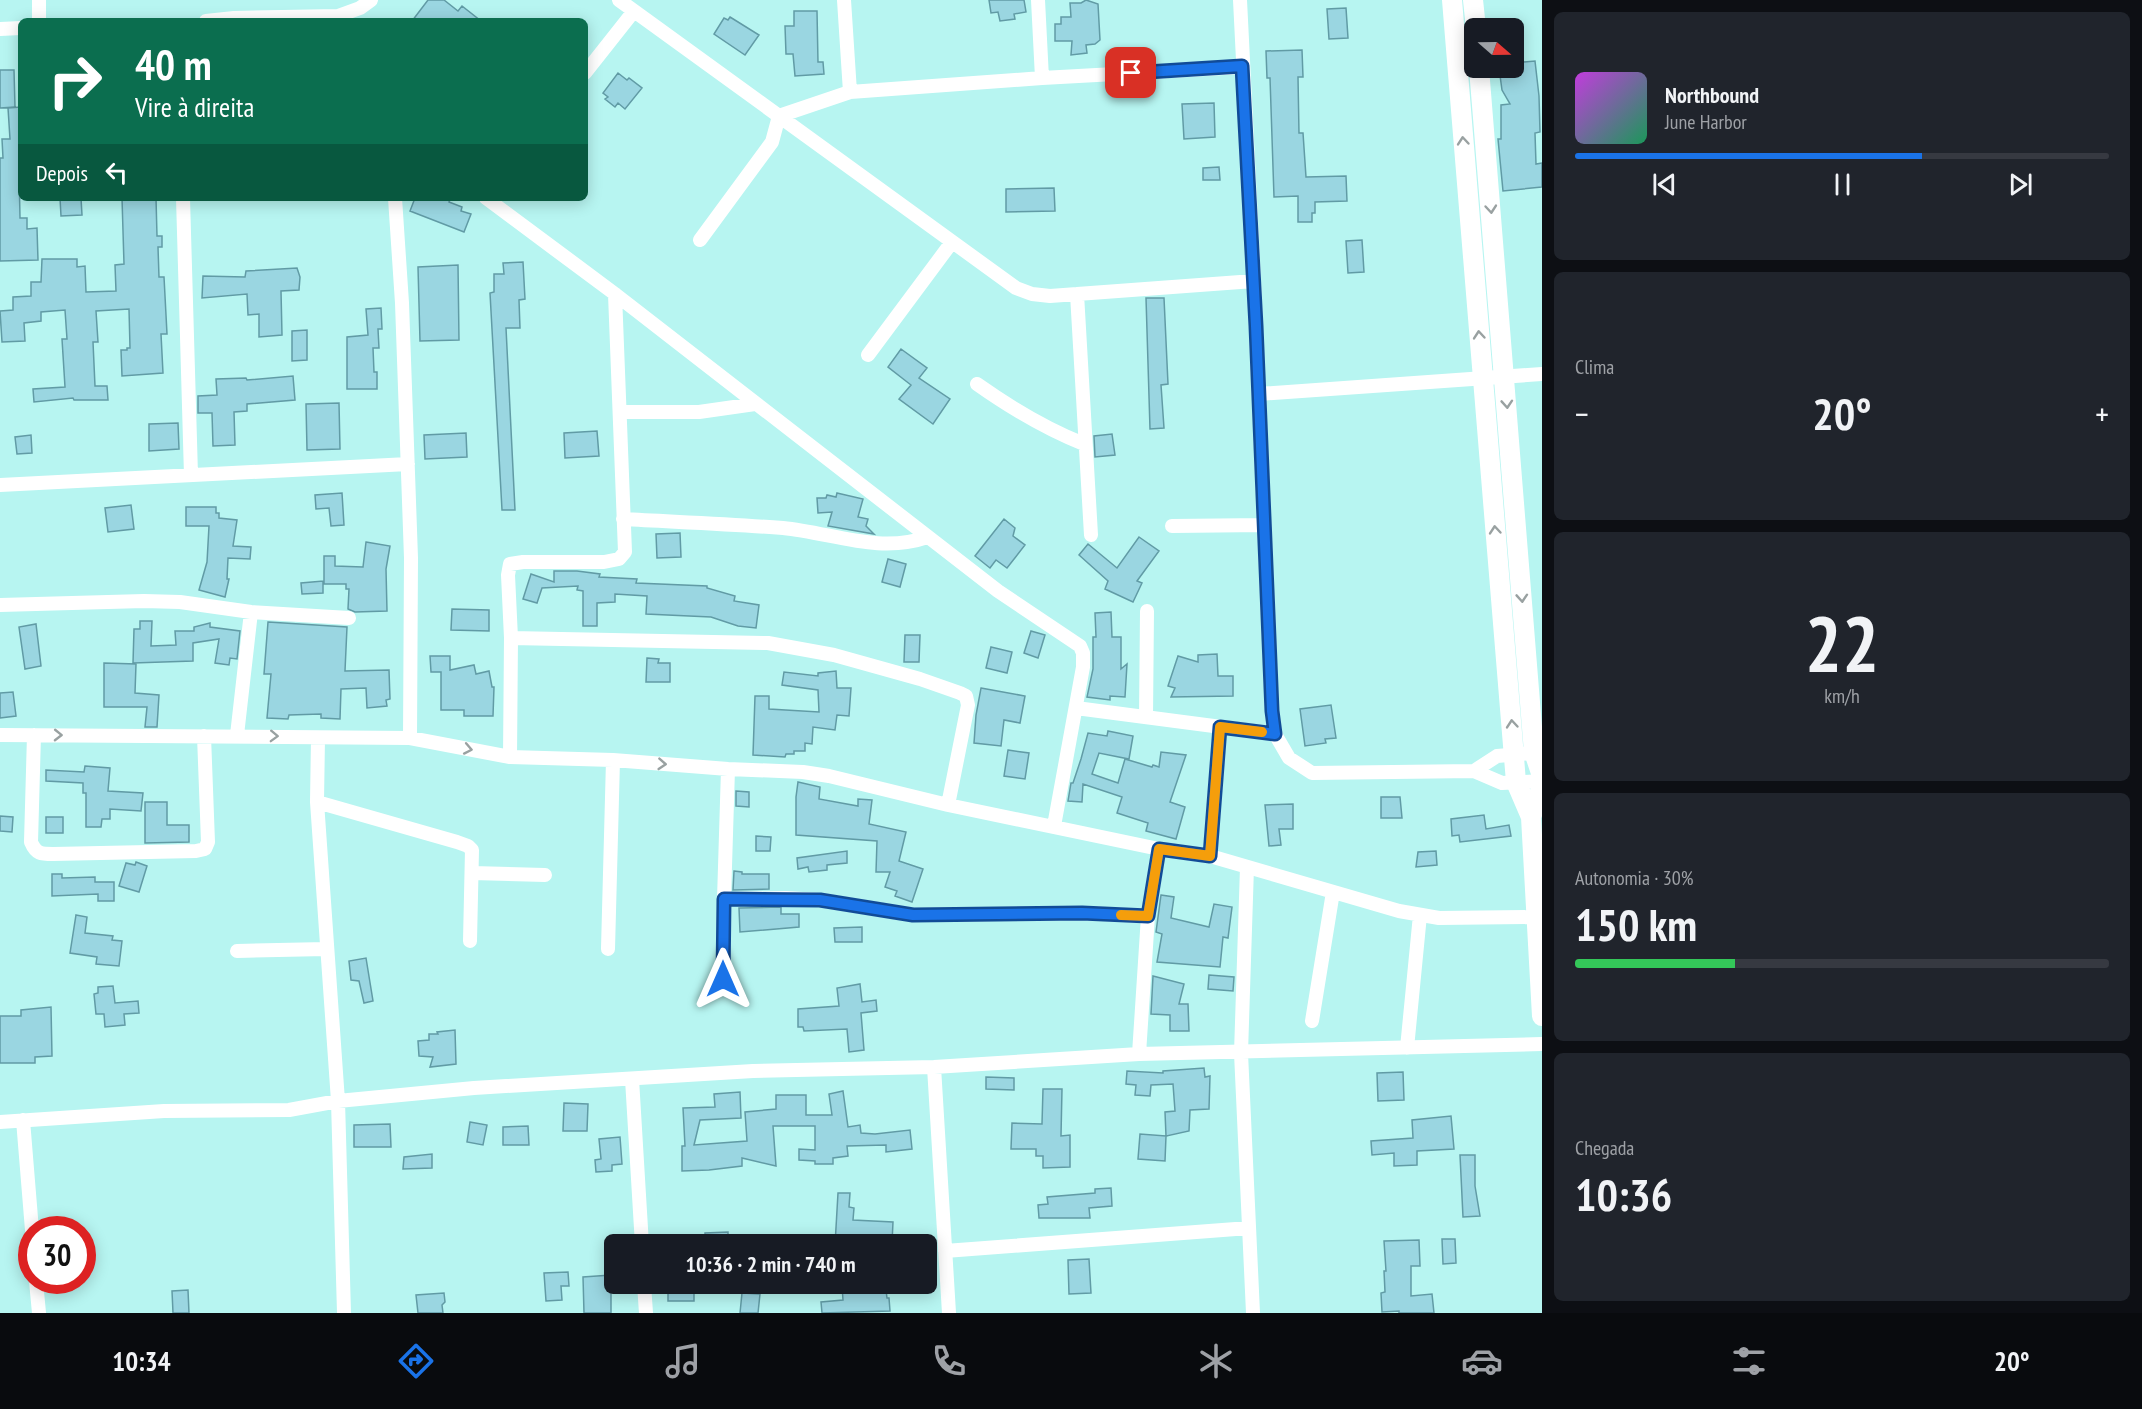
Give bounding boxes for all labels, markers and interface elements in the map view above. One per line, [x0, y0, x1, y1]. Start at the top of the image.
north arrow [1464, 18, 1524, 78]
map controls [1464, 18, 1524, 78]
text: 40 m [135, 37, 212, 92]
icon: right [36, 42, 114, 120]
pin [1105, 47, 1156, 98]
icon: arrive [1114, 56, 1147, 89]
text: Northbound [1665, 81, 1759, 109]
text: Vire à direita [135, 90, 254, 124]
text: June Harbor [1665, 109, 1747, 135]
one-way arrow [1457, 136, 1470, 145]
icon: left [100, 156, 133, 189]
text: Depois [36, 159, 88, 187]
icon: previous [1648, 168, 1681, 201]
icon: pause [1826, 168, 1859, 201]
icon: next [2004, 168, 2037, 201]
one-way arrow [1484, 205, 1497, 214]
one-way arrow [1473, 331, 1486, 340]
text: Clima [1575, 354, 1614, 380]
text: 20° [1812, 384, 1872, 442]
text: − [1575, 392, 1589, 435]
text: + [2095, 392, 2109, 435]
one-way arrow [1501, 399, 1514, 408]
one-way arrow [1489, 525, 1502, 534]
text: 22 [1805, 593, 1879, 694]
one-way arrow [1515, 594, 1528, 603]
text: km/h [1824, 683, 1860, 709]
one-way arrow [1506, 719, 1519, 728]
one-way arrow [54, 729, 63, 741]
one-way arrow [270, 730, 279, 743]
one-way arrow [463, 742, 473, 755]
one-way arrow [658, 757, 667, 770]
text: Autonomia · 30% [1575, 865, 1693, 891]
text: 150 km [1575, 895, 1697, 953]
position arrow [691, 947, 755, 1011]
text: Chegada [1575, 1135, 1634, 1161]
text: 10:36 [1575, 1165, 1672, 1223]
speed limit sign: 30 [18, 1216, 96, 1294]
text: 10:36 · 2 min · 740 m [685, 1250, 856, 1278]
icon: directions [395, 1340, 437, 1382]
icon: music [662, 1340, 704, 1382]
icon: phone [928, 1340, 970, 1382]
icon: climate [1195, 1340, 1237, 1382]
icon: car [1461, 1340, 1503, 1382]
icon: filters [1728, 1340, 1770, 1382]
text: 10:34 [112, 1344, 171, 1378]
text: 20° [1994, 1344, 2030, 1378]

